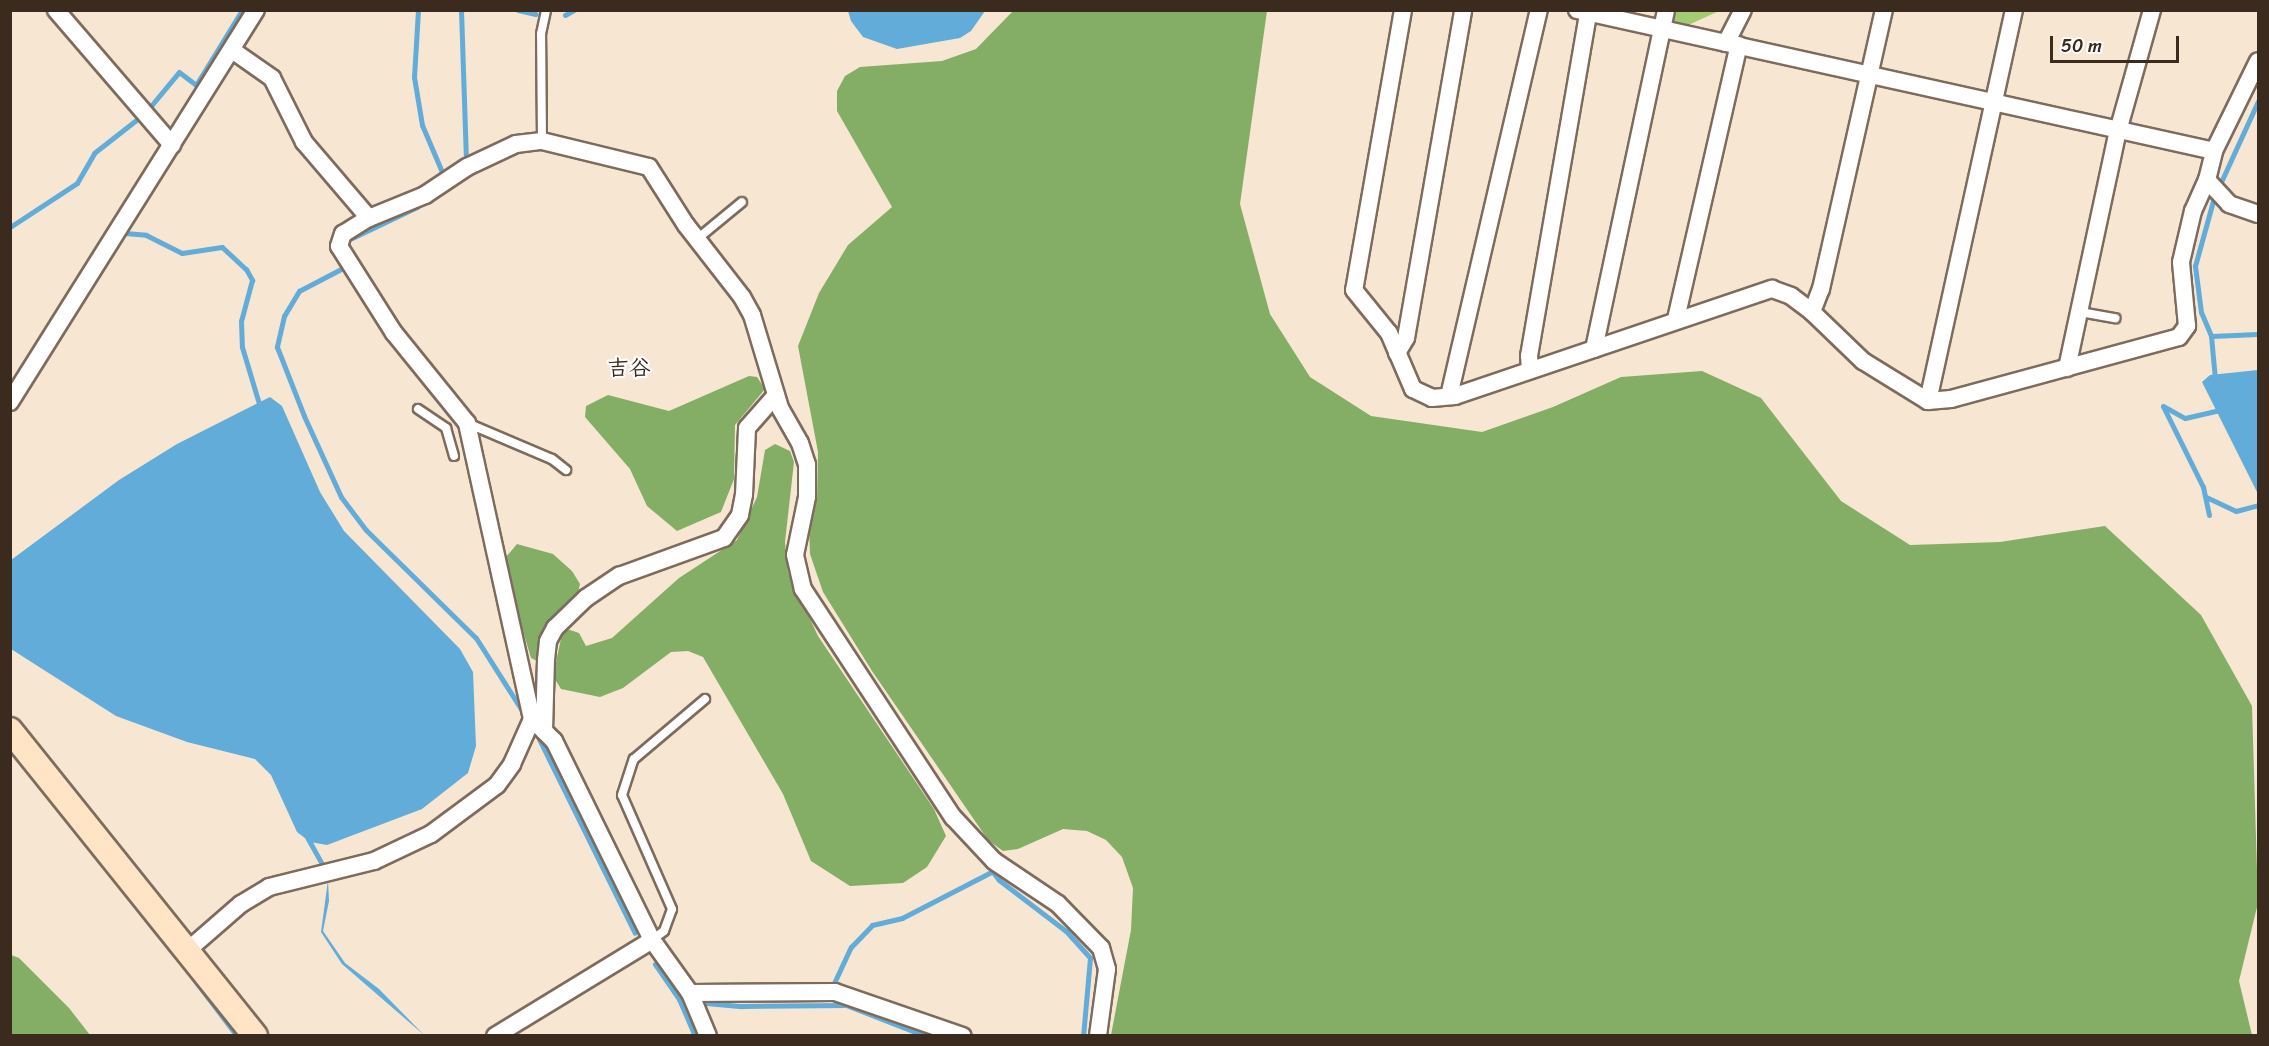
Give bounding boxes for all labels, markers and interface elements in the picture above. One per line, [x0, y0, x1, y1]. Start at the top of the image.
scale bar [2053, 24, 2182, 62]
text: 50 m [2061, 30, 2102, 62]
district label: 吉谷 [607, 355, 651, 381]

